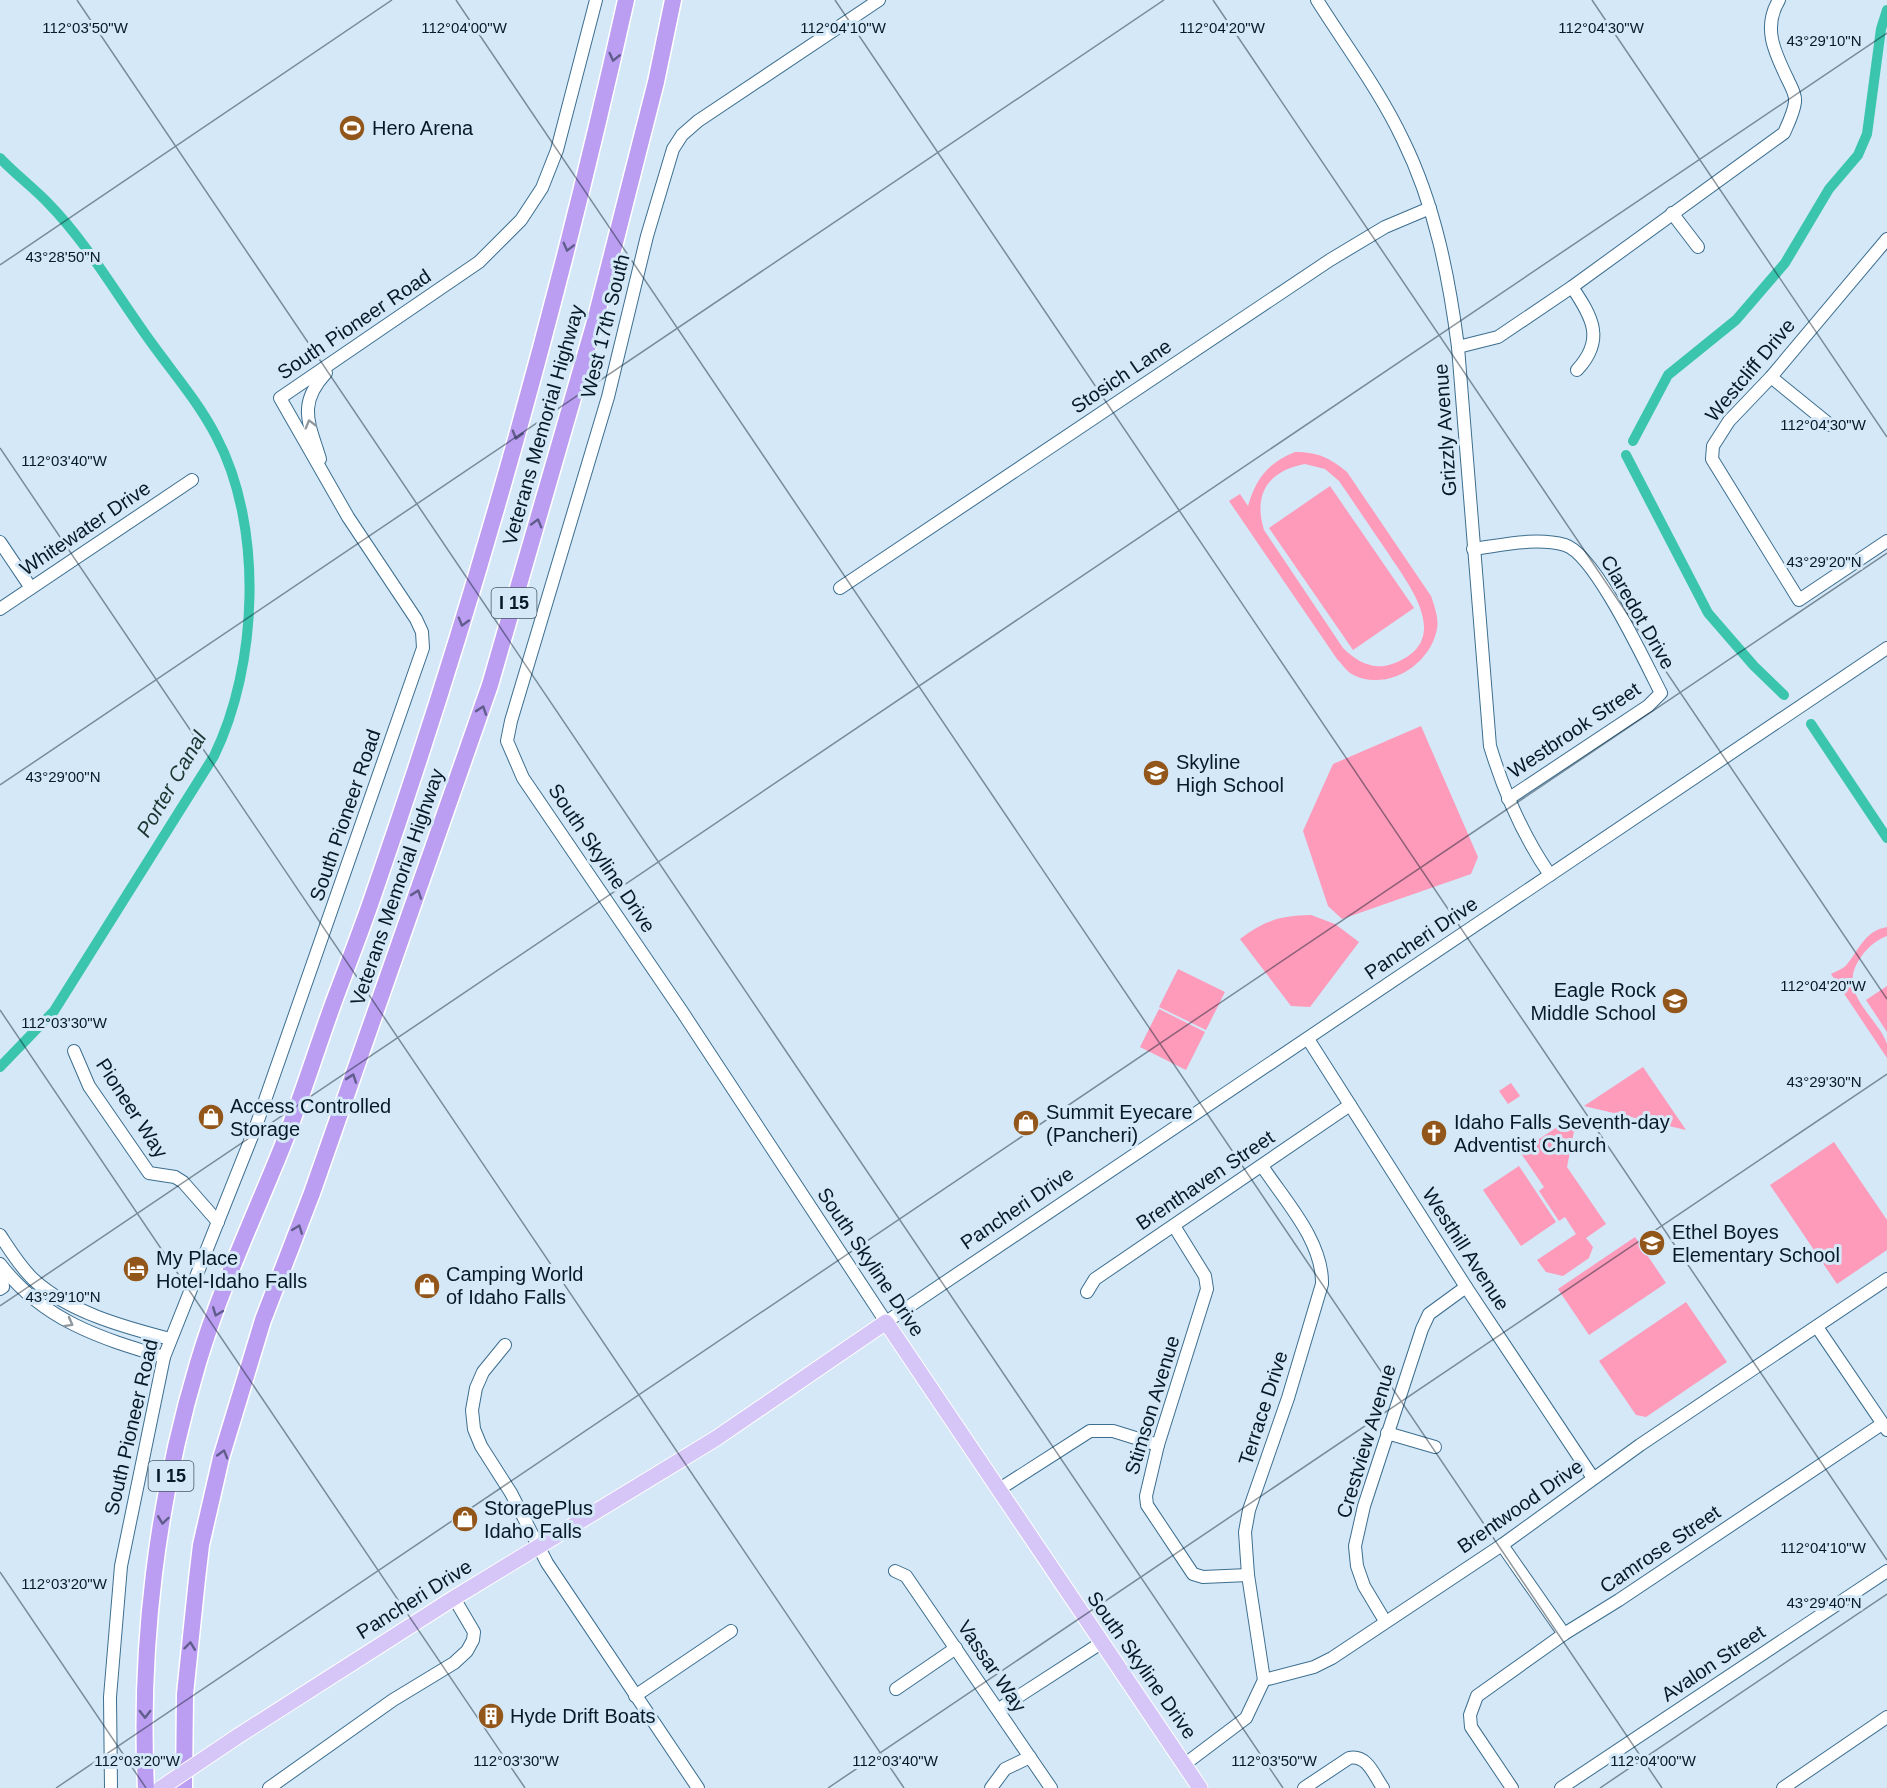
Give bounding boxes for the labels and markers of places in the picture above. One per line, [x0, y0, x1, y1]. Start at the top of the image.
sports icon: Hero Arena [337, 113, 367, 143]
place label: Hero Arena [372, 117, 474, 139]
place label: Skyline High School [1176, 751, 1284, 796]
school or university icon: Skyline High School [1141, 758, 1171, 788]
place label: Eagle Rock Middle School [1530, 979, 1657, 1024]
school or university icon: Eagle Rock Middle School [1660, 986, 1690, 1016]
place label: Access Controlled Storage [230, 1095, 391, 1140]
place label: Summit Eyecare (Pancheri) [1046, 1101, 1193, 1146]
shop icon: Access Controlled Storage [196, 1102, 226, 1132]
shop icon: Summit Eyecare (Pancheri) [1011, 1108, 1041, 1138]
place label: Idaho Falls Seventh-day Adventist Church [1454, 1111, 1670, 1156]
church icon: Idaho Falls Seventh-day Adventist Church [1419, 1118, 1449, 1148]
place label: Ethel Boyes Elementary School [1672, 1221, 1840, 1266]
school or university icon: Ethel Boyes Elementary School [1637, 1228, 1667, 1258]
place label: My Place Hotel-Idaho Falls [156, 1247, 307, 1292]
hotel icon: My Place Hotel-Idaho Falls [121, 1254, 151, 1284]
place label: Camping World of Idaho Falls [446, 1263, 583, 1308]
shop icon: Camping World of Idaho Falls [412, 1271, 442, 1301]
place label: StoragePlus Idaho Falls [484, 1497, 593, 1542]
shop icon: StoragePlus Idaho Falls [450, 1504, 480, 1534]
building icon: Hyde Drift Boats [476, 1701, 506, 1731]
place label: Hyde Drift Boats [510, 1705, 656, 1727]

